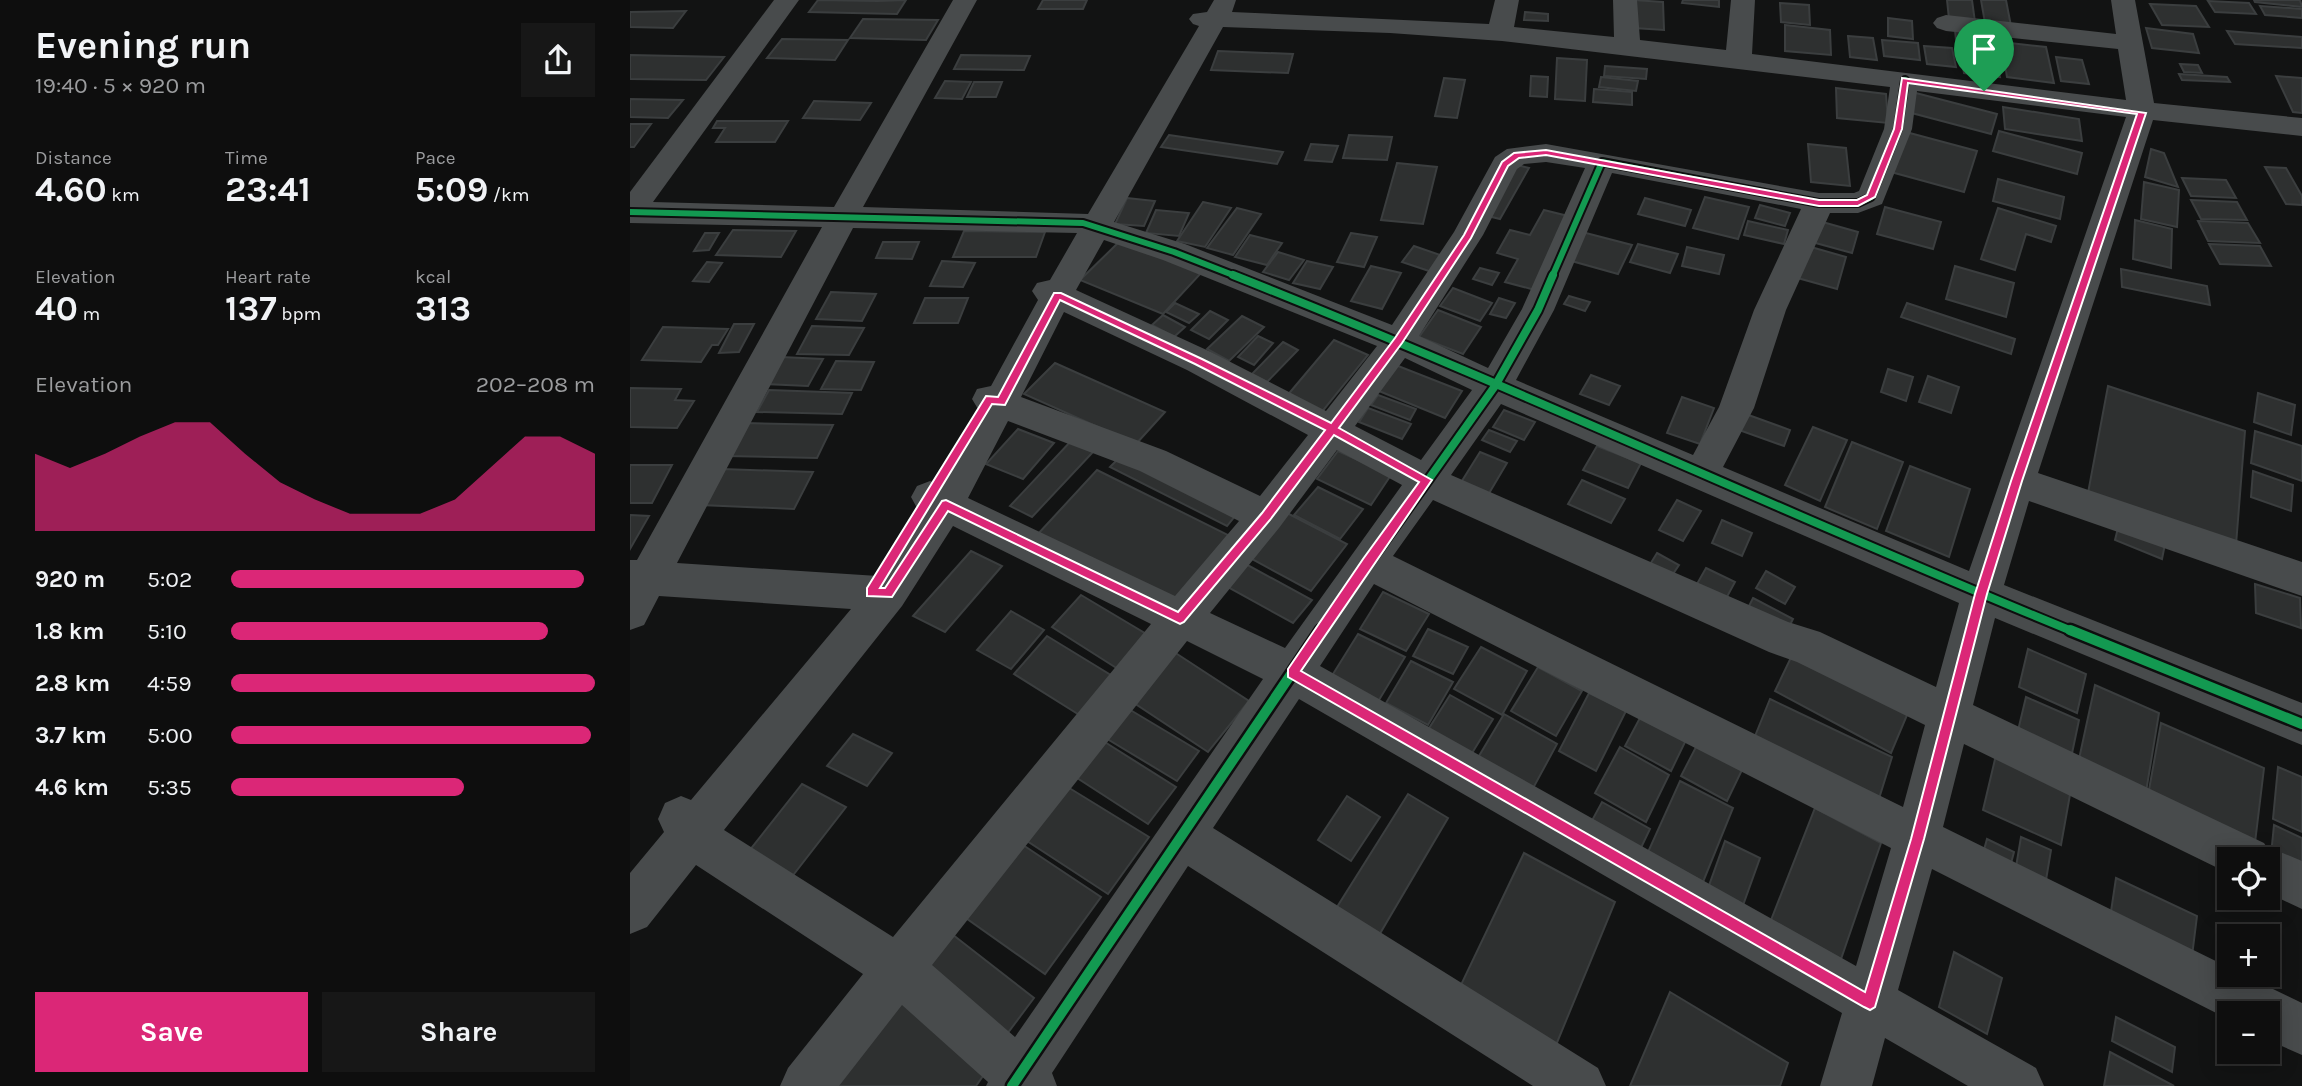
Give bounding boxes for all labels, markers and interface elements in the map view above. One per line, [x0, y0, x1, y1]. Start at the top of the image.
pin [1954, 19, 2014, 91]
text: Evening run [35, 23, 251, 68]
button: share [521, 23, 595, 97]
icon: arrive [1965, 30, 2003, 68]
text: 19:40 · 5 × 920 m [35, 72, 206, 99]
text: Distance [35, 147, 112, 169]
text: Time [225, 147, 268, 169]
text: Pace [415, 147, 456, 169]
text: 4.60 [35, 169, 107, 210]
text: 23:41 [225, 169, 311, 210]
text: 5:09 [415, 169, 488, 210]
text: km [107, 184, 140, 206]
text: /km [488, 184, 530, 206]
text: Elevation [35, 266, 115, 288]
text: Heart rate [225, 266, 311, 288]
text: kcal [415, 266, 451, 288]
text: 40 [35, 288, 78, 329]
text: 137 [225, 288, 277, 329]
text: 313 [415, 288, 471, 329]
text: m [78, 303, 100, 325]
text: bpm [277, 303, 321, 325]
text: Elevation [35, 371, 132, 398]
text: 202–208 m [476, 371, 595, 398]
text: 920 m [35, 566, 105, 593]
text: 5:02 [147, 566, 192, 593]
text: 1.8 km [35, 618, 104, 645]
text: 5:10 [147, 618, 187, 645]
text: 2.8 km [35, 670, 110, 697]
text: 4:59 [147, 670, 191, 697]
text: 3.7 km [35, 722, 107, 749]
text: 5:00 [147, 722, 193, 749]
text: 4.6 km [35, 774, 109, 801]
text: 5:35 [147, 774, 192, 801]
map controls [2217, 847, 2280, 1064]
button: locate [2217, 847, 2280, 910]
button: + [2217, 924, 2280, 987]
button: Save [35, 992, 308, 1072]
button: Share [322, 992, 595, 1072]
button: − [2217, 1001, 2280, 1064]

